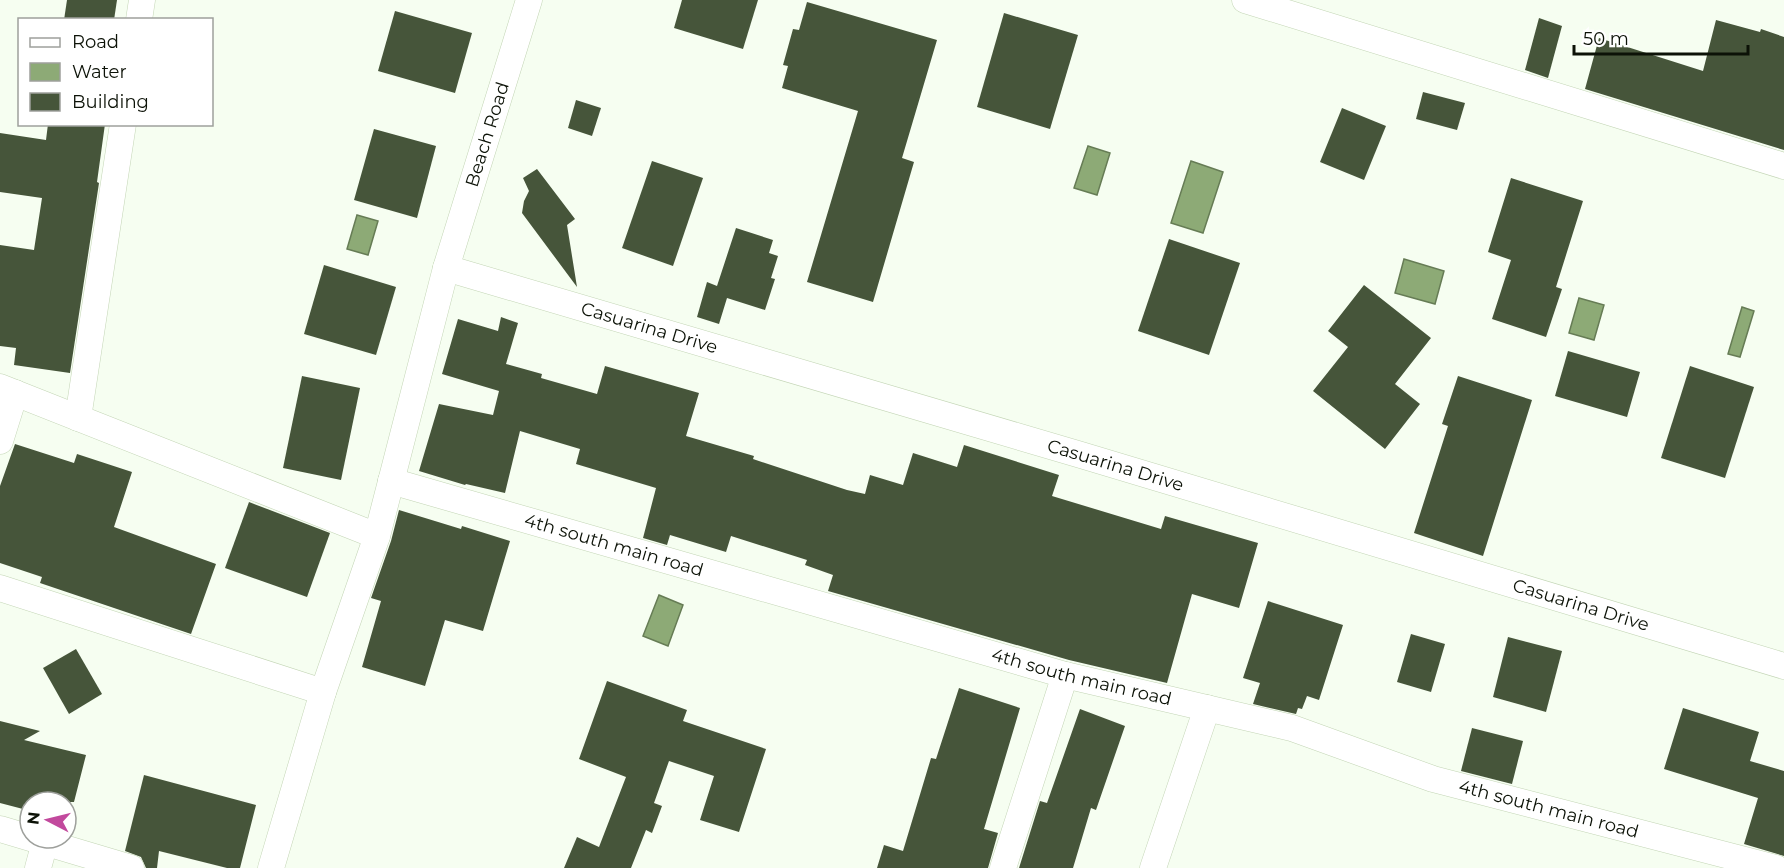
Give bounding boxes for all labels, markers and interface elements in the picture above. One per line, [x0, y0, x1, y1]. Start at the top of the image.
legend [18, 18, 213, 126]
scale bar [1574, 18, 1748, 56]
text: 50 m [1583, 28, 1629, 50]
text: Road [72, 31, 119, 53]
text: Water [72, 61, 127, 83]
street label: Beach Road [461, 79, 514, 190]
text: Building [72, 91, 149, 113]
street label: Casuarina Drive [578, 297, 720, 358]
street label: Casuarina Drive [1045, 435, 1187, 496]
street label: 4th south main road [522, 509, 706, 581]
street label: Casuarina Drive [1510, 574, 1652, 636]
street label: 4th south main road [989, 643, 1174, 711]
street label: 4th south main road [1456, 775, 1641, 843]
north arrow [18, 790, 78, 850]
text: N [23, 811, 44, 826]

